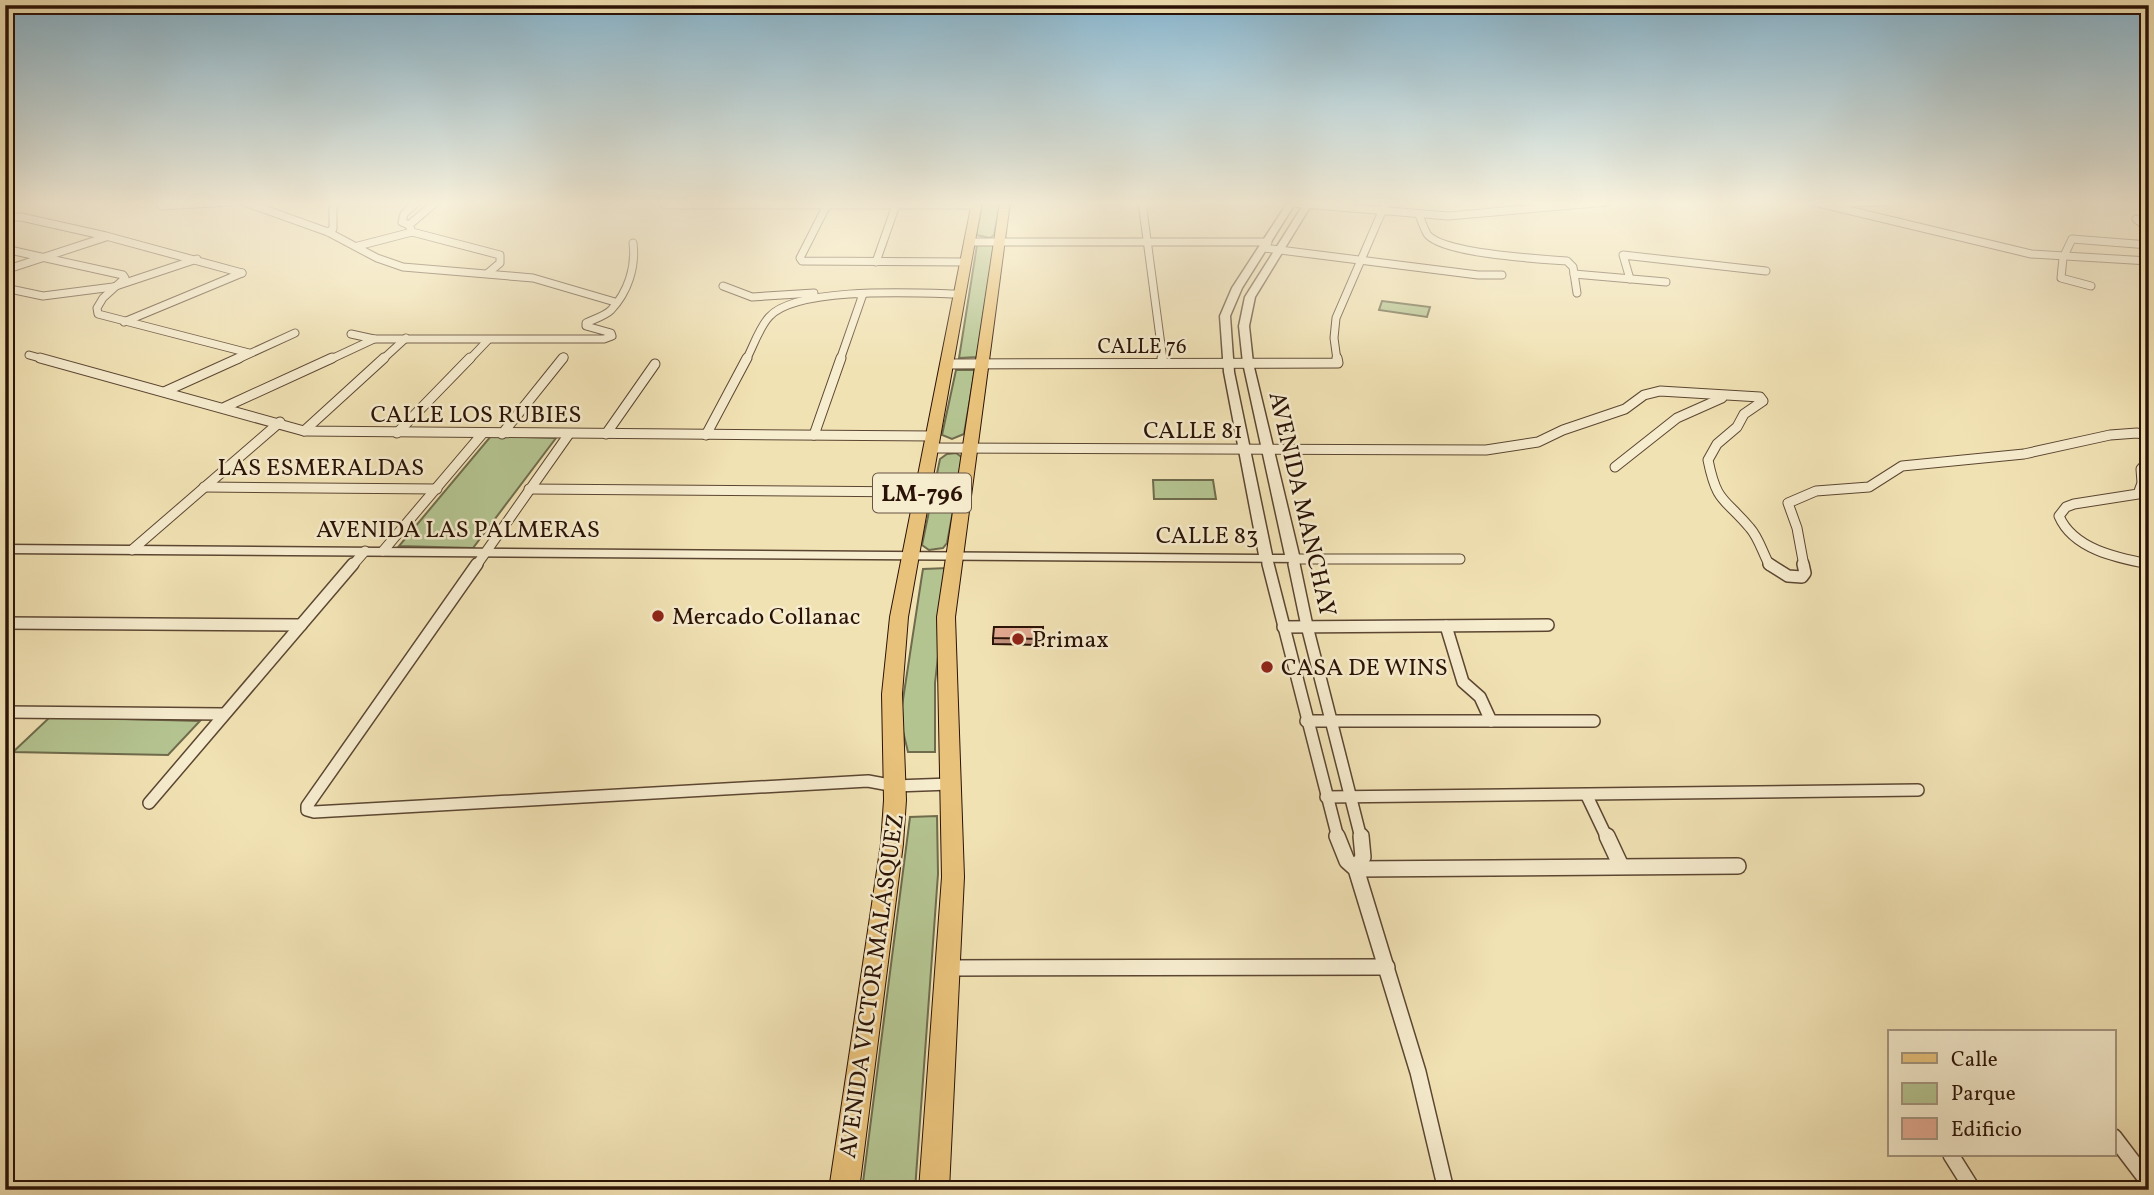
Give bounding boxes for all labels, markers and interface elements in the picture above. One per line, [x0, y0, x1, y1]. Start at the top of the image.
street label: CALLE 76 [1097, 333, 1187, 362]
street label: AVENIDA MANCHAY [1259, 389, 1343, 620]
street label: CALLE LOS RUBIES [371, 399, 581, 433]
street label: CALLE 81 [1143, 415, 1243, 449]
street label: LAS ESMERALDAS [218, 452, 424, 486]
road number: LM-796 [873, 474, 971, 512]
street label: AVENIDA LAS PALMERAS [316, 514, 600, 548]
street label: CALLE 83 [1156, 520, 1258, 554]
place label: Mercado Collanac [672, 601, 861, 635]
marker: Mercado Collanac [650, 608, 666, 624]
place label: Primax [1032, 624, 1109, 658]
marker: Primax [1010, 631, 1026, 647]
place label: CASA DE WINS [1281, 652, 1448, 686]
marker: CASA DE WINS [1259, 659, 1275, 675]
street label: AVENIDA VICTOR MALÁSQUEZ [832, 812, 914, 1161]
legend [1888, 1030, 2116, 1156]
text: Calle [1951, 1046, 1998, 1075]
text: Parque [1951, 1080, 2016, 1109]
text: Edificio [1951, 1116, 2022, 1145]

